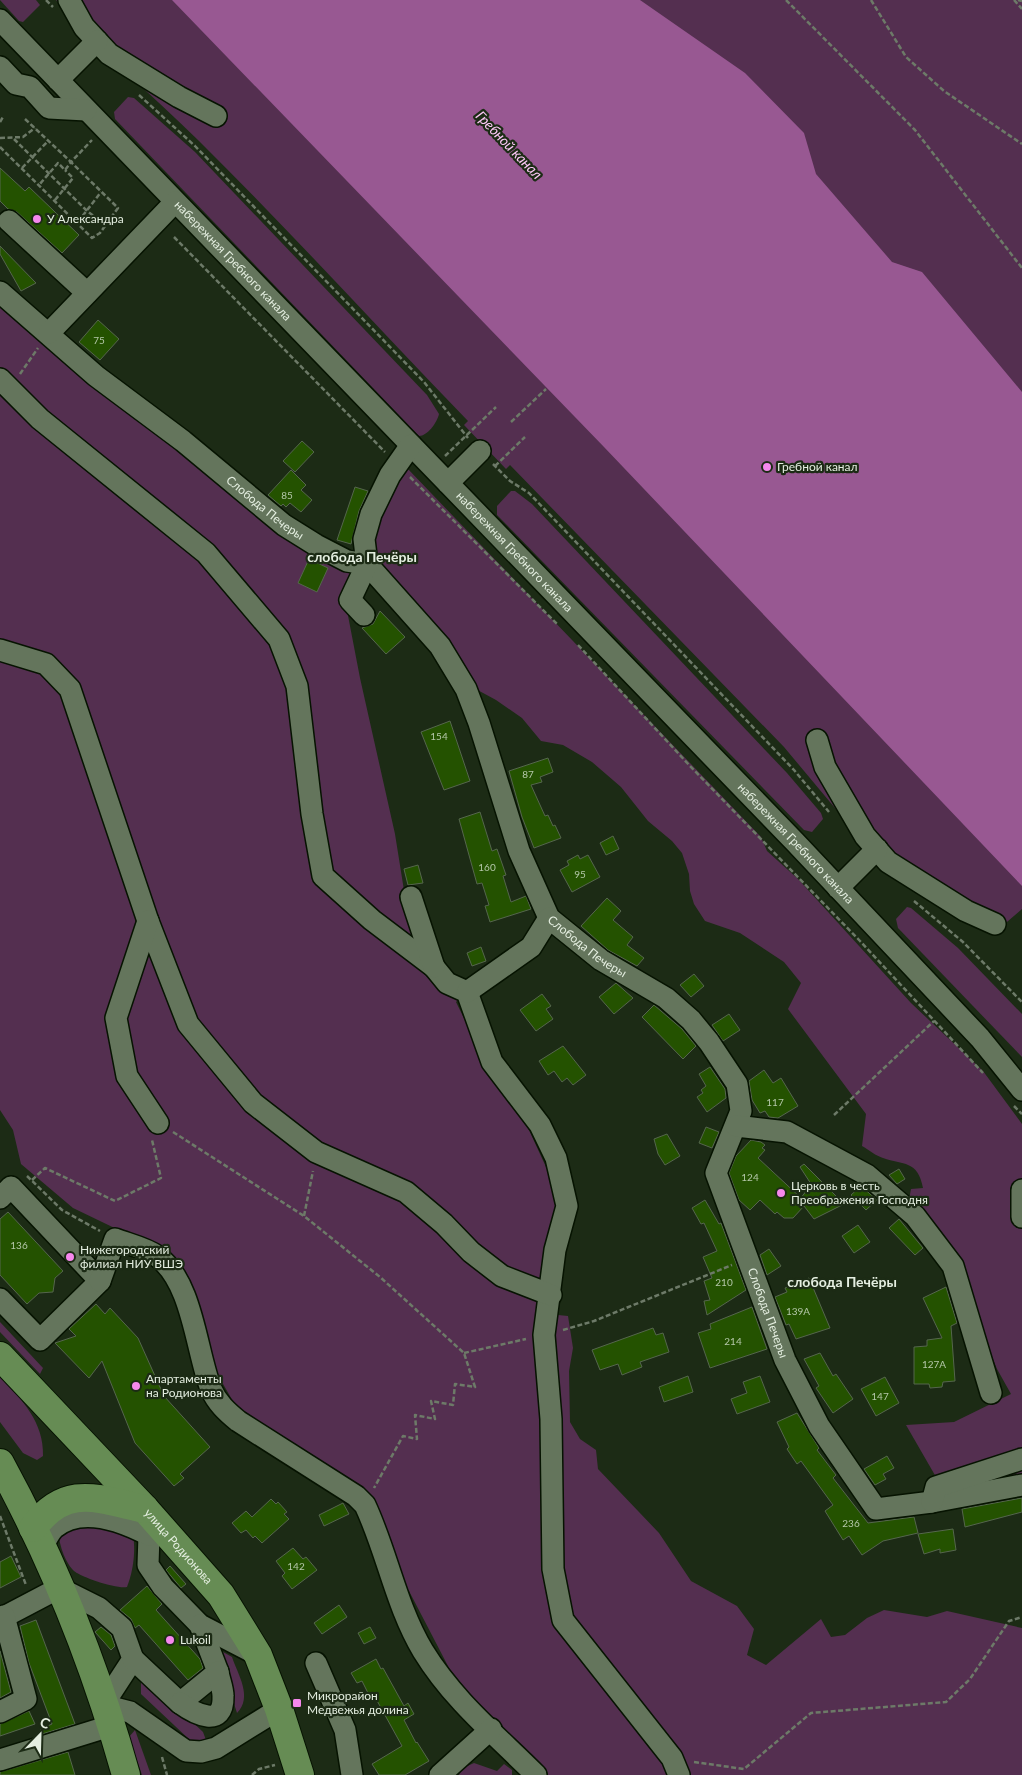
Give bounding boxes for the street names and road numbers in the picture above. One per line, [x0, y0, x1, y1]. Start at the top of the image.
street label: набережная Гребного канала [172, 197, 295, 324]
street label: Слобода Печеры [223, 472, 307, 543]
street label: набережная Гребного канала [453, 488, 576, 615]
street label: набережная Гребного канала [735, 779, 857, 907]
street label: Слобода Печеры [545, 912, 629, 980]
street label: Слобода Печеры [745, 1266, 792, 1360]
street label: улица Родионова [141, 1505, 216, 1587]

